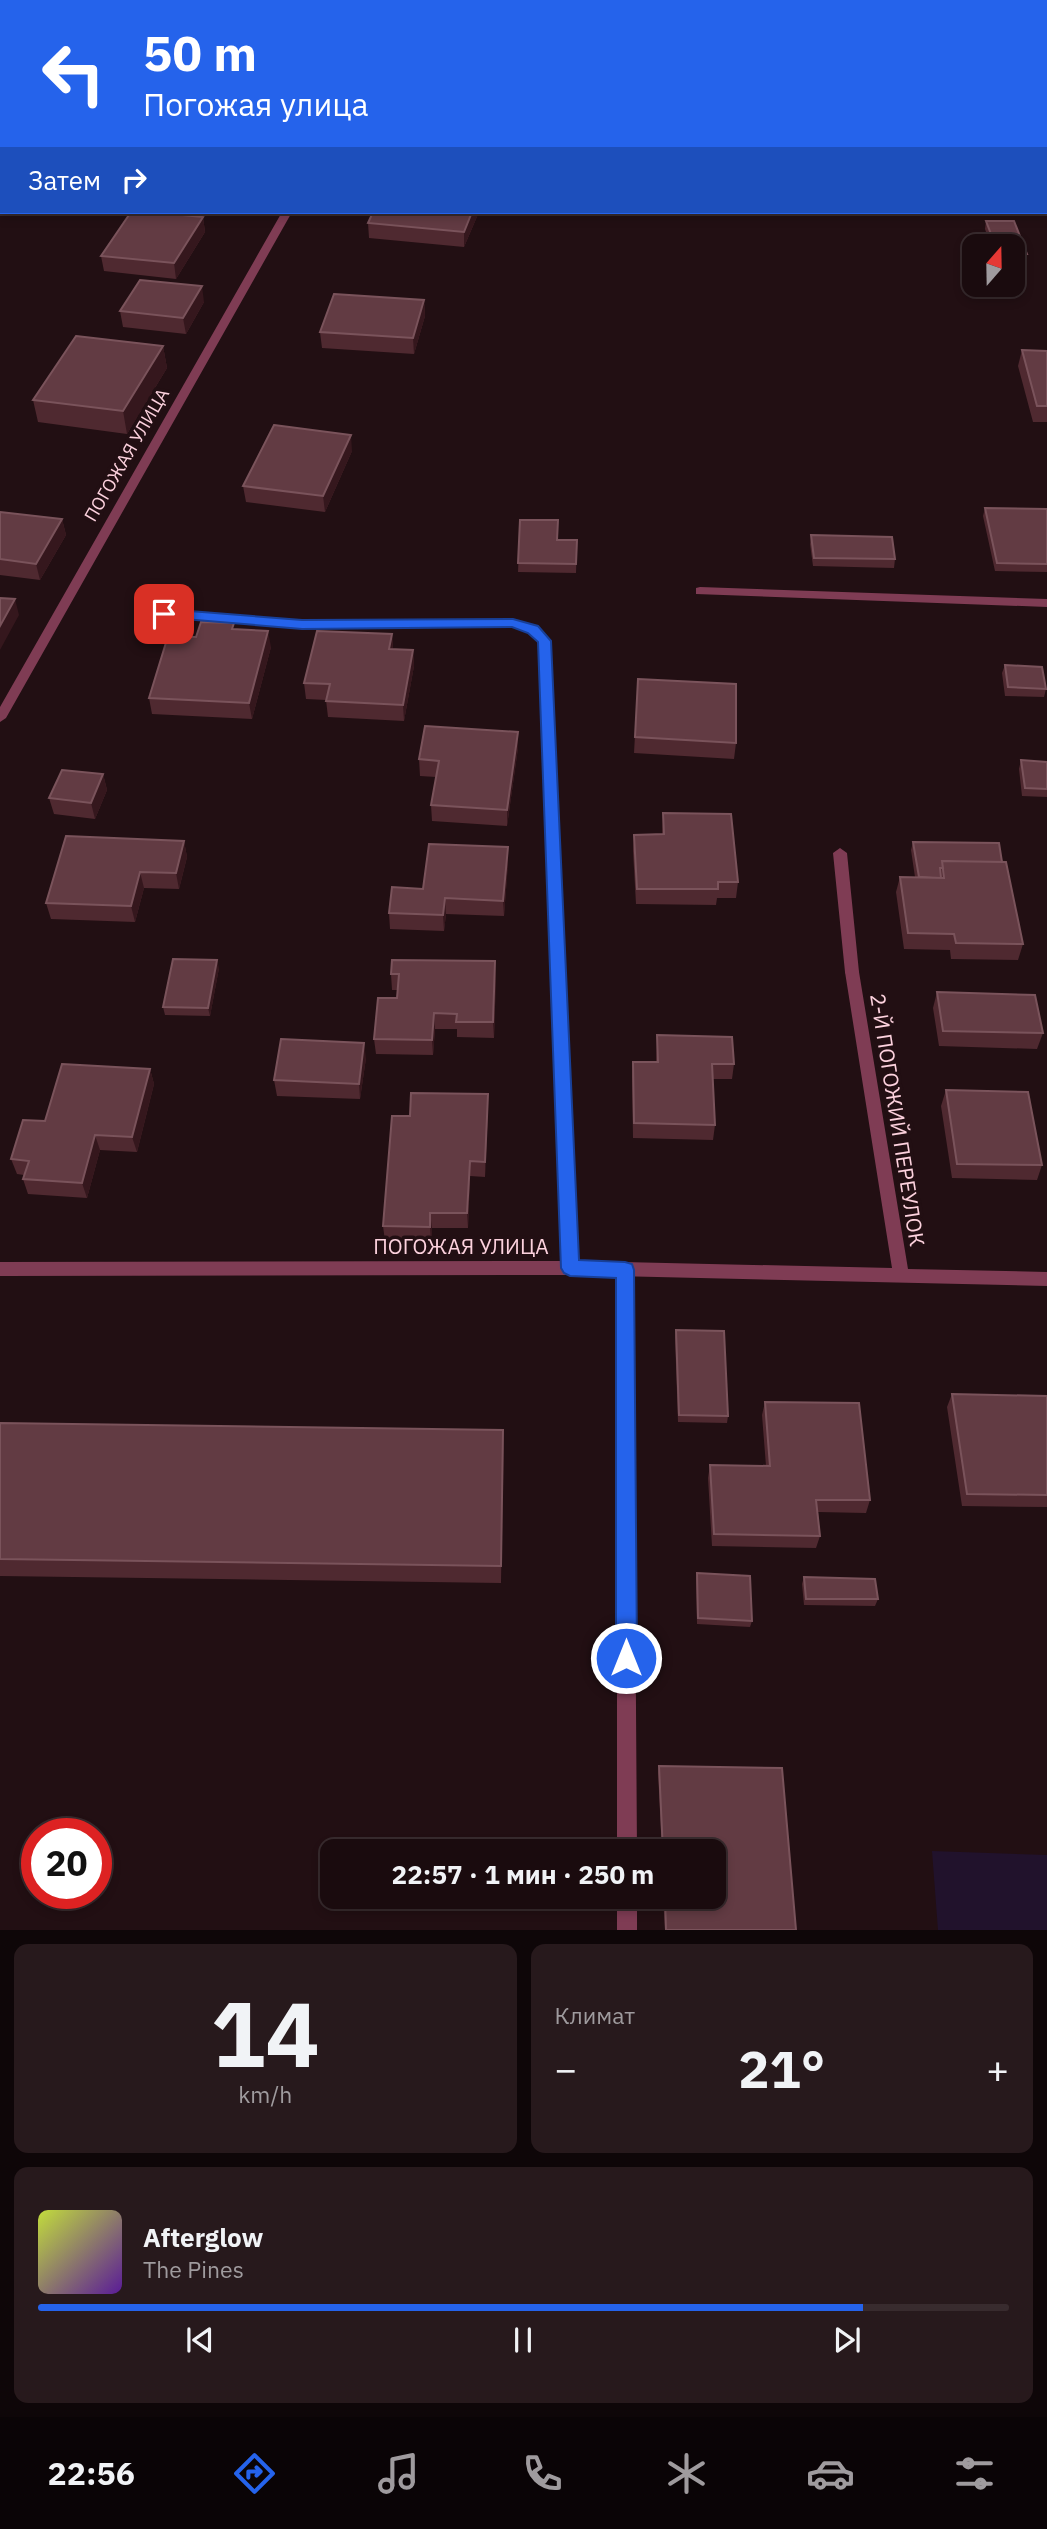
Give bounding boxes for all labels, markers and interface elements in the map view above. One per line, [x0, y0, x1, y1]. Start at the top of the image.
text: 50 m [143, 21, 257, 84]
icon: left [28, 28, 119, 119]
text: Погожая улица [143, 83, 369, 125]
icon: right [115, 161, 153, 199]
text: Затем [28, 163, 101, 197]
north arrow [962, 234, 1026, 298]
map controls [962, 234, 1025, 297]
street label: ПОГОЖАЯ УЛИЦА [79, 384, 174, 526]
pin [134, 584, 194, 644]
icon: arrive [145, 595, 183, 633]
street label: 2-Й ПОГОЖИЙ ПЕРЕУЛОК [864, 991, 932, 1248]
street label: ПОГОЖАЯ УЛИЦА [373, 1232, 549, 1260]
position arrow [589, 1621, 663, 1695]
speed limit sign: 20 [21, 1818, 112, 1909]
text: 22:57 · 1 мин · 250 m [392, 1857, 654, 1891]
text: 14 [211, 1974, 320, 2092]
text: Климат [555, 2000, 635, 2030]
text: 21° [738, 2035, 825, 2102]
text: − [555, 2044, 577, 2093]
text: + [986, 2044, 1009, 2093]
text: km/h [238, 2079, 292, 2109]
text: Afterglow [143, 2220, 263, 2254]
text: The Pines [143, 2254, 244, 2284]
icon: previous [181, 2321, 219, 2359]
icon: pause [504, 2321, 542, 2359]
icon: next [828, 2321, 866, 2359]
icon: directions [230, 2449, 279, 2498]
icon: music [374, 2449, 423, 2498]
icon: phone [518, 2449, 567, 2498]
icon: climate [662, 2449, 711, 2498]
icon: car [806, 2449, 855, 2498]
icon: filters [950, 2449, 999, 2498]
text: 22:56 [48, 2452, 135, 2494]

